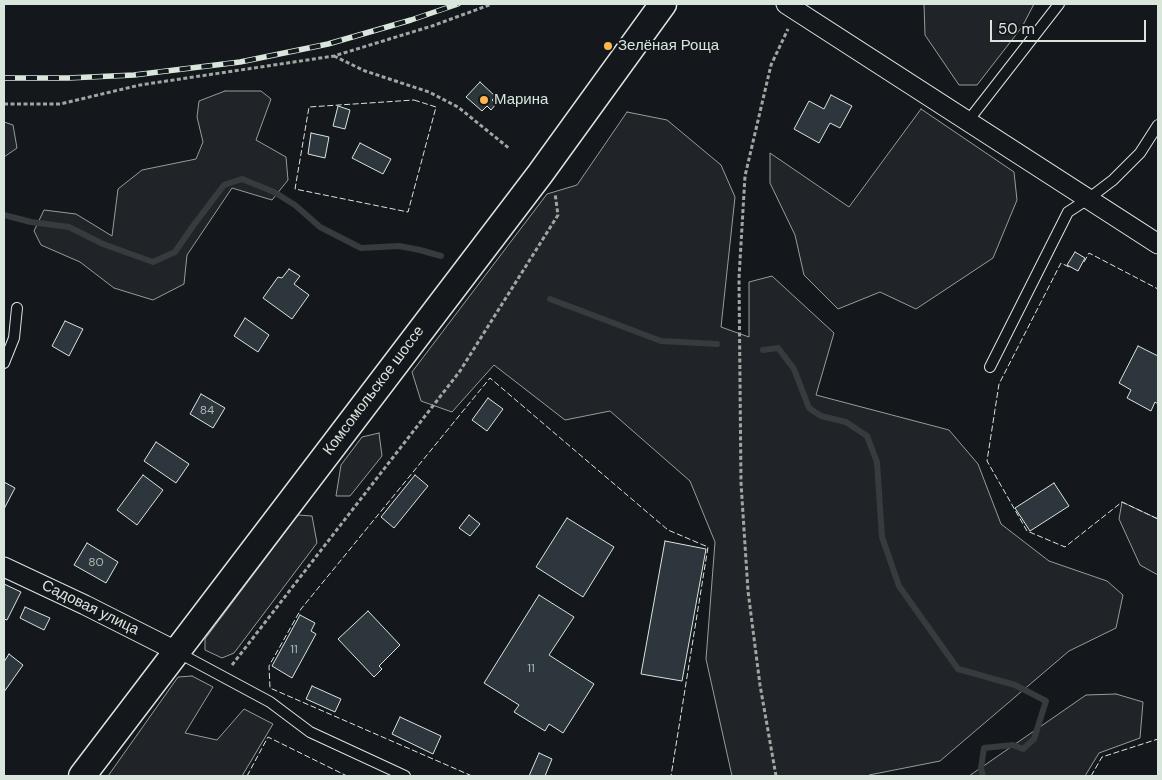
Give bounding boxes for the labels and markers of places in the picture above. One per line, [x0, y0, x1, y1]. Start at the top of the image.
place label: Зелёная Роща [618, 37, 719, 55]
marker: Зелёная Роща [602, 40, 614, 52]
place label: Марина [494, 91, 548, 109]
marker: Марина [478, 94, 490, 106]

